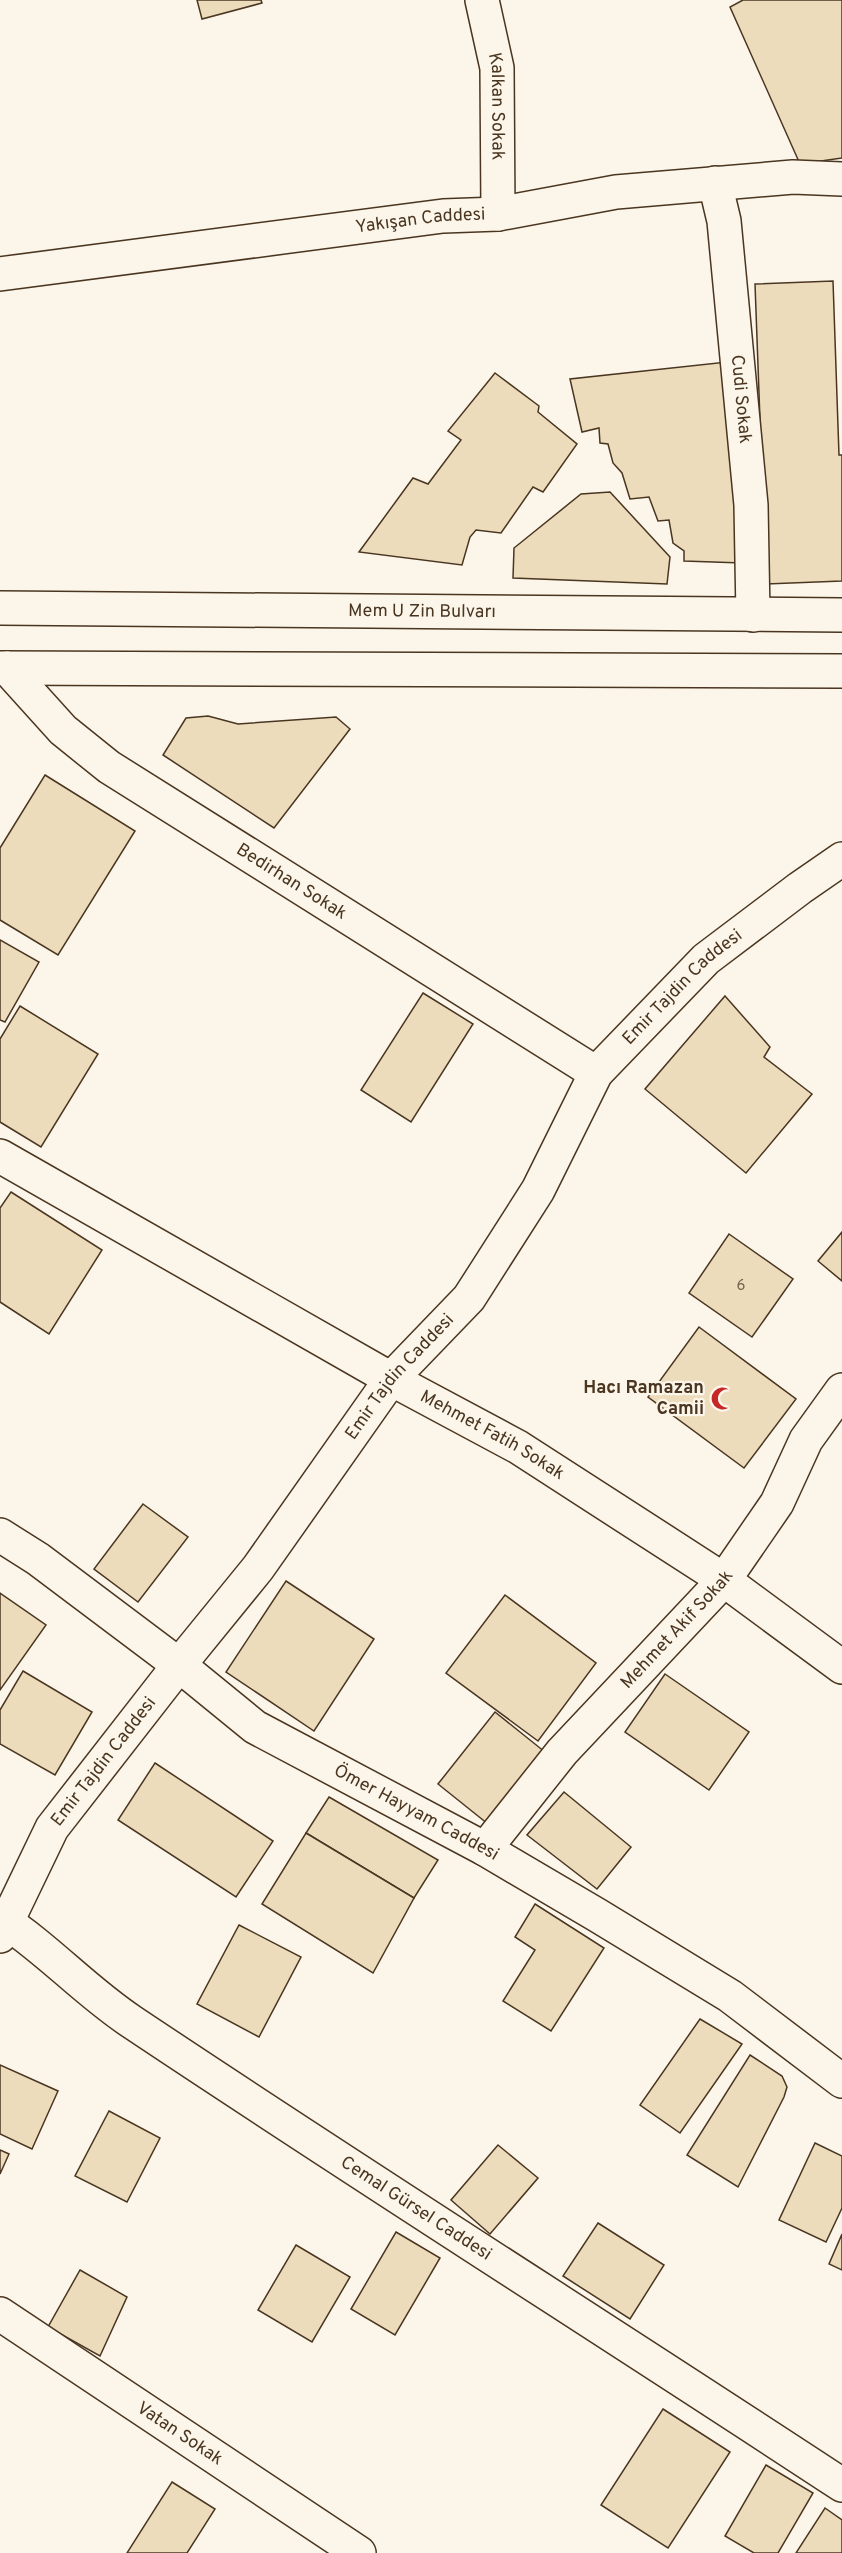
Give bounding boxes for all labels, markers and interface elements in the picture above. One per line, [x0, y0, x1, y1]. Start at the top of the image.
street label: Kalkan Sokak [482, 50, 509, 160]
street label: Yakışan Caddesi [354, 203, 486, 239]
street label: Cudi Sokak [725, 354, 757, 445]
street label: Mem U Zin Bulvarı [348, 599, 496, 624]
street label: Bedirhan Sokak [232, 838, 351, 925]
street label: Emir Tajdin Caddesi [618, 924, 747, 1050]
house number: 6 [737, 1277, 746, 1296]
street label: Emir Tajdin Caddesi [340, 1309, 459, 1444]
place label: Hacı Ramazan Camii [583, 1377, 704, 1421]
street label: Mehmet Fatih Sokak [416, 1385, 569, 1485]
mosque icon: Hacı Ramazan Camii [709, 1385, 735, 1411]
street label: Mehmet Akif Sokak [616, 1566, 739, 1694]
street label: Emir Tajdin Caddesi [46, 1692, 161, 1831]
street label: Ömer Hayyam Caddesi [330, 1758, 503, 1866]
street label: Cemal Gürsel Caddesi [336, 2151, 496, 2266]
street label: Vatan Sokak [132, 2397, 227, 2471]

